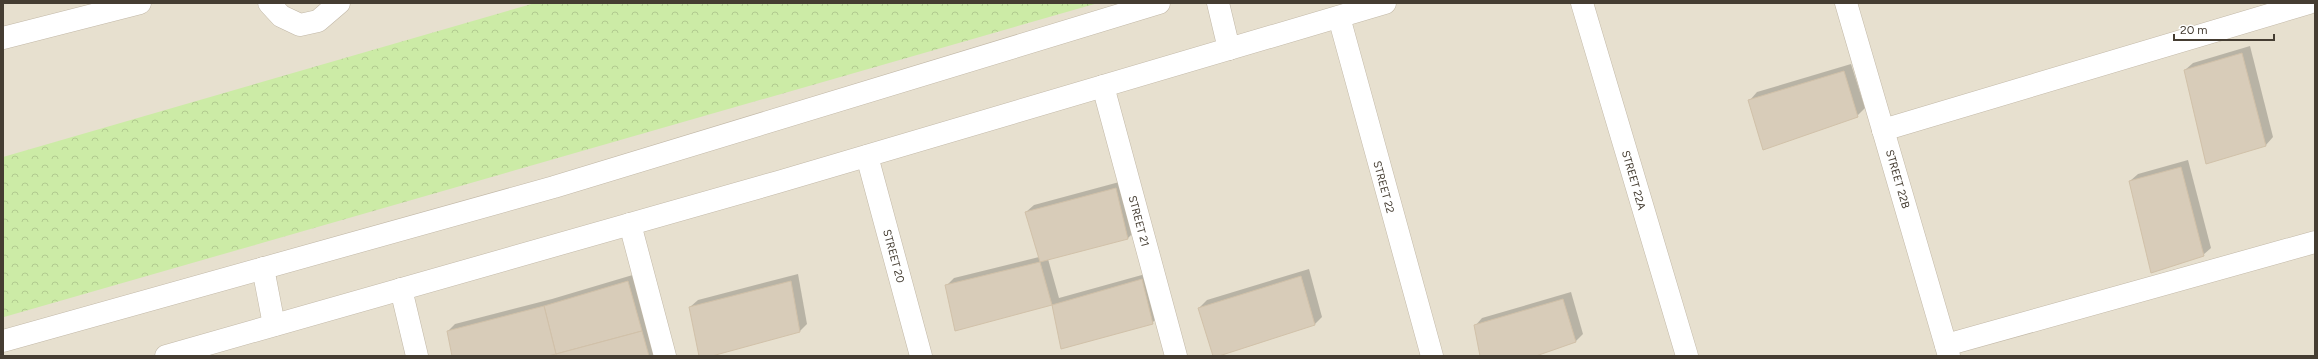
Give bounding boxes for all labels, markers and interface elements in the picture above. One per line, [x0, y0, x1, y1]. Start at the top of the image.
scale bar [2174, 16, 2274, 42]
text: 20 m [2180, 23, 2208, 37]
street label: STREET 22B [1883, 148, 1912, 210]
street label: STREET 22A [1619, 149, 1648, 212]
street label: STREET 22 [1370, 159, 1397, 215]
street label: STREET 21 [1125, 194, 1152, 248]
street label: STREET 20 [880, 228, 907, 284]

